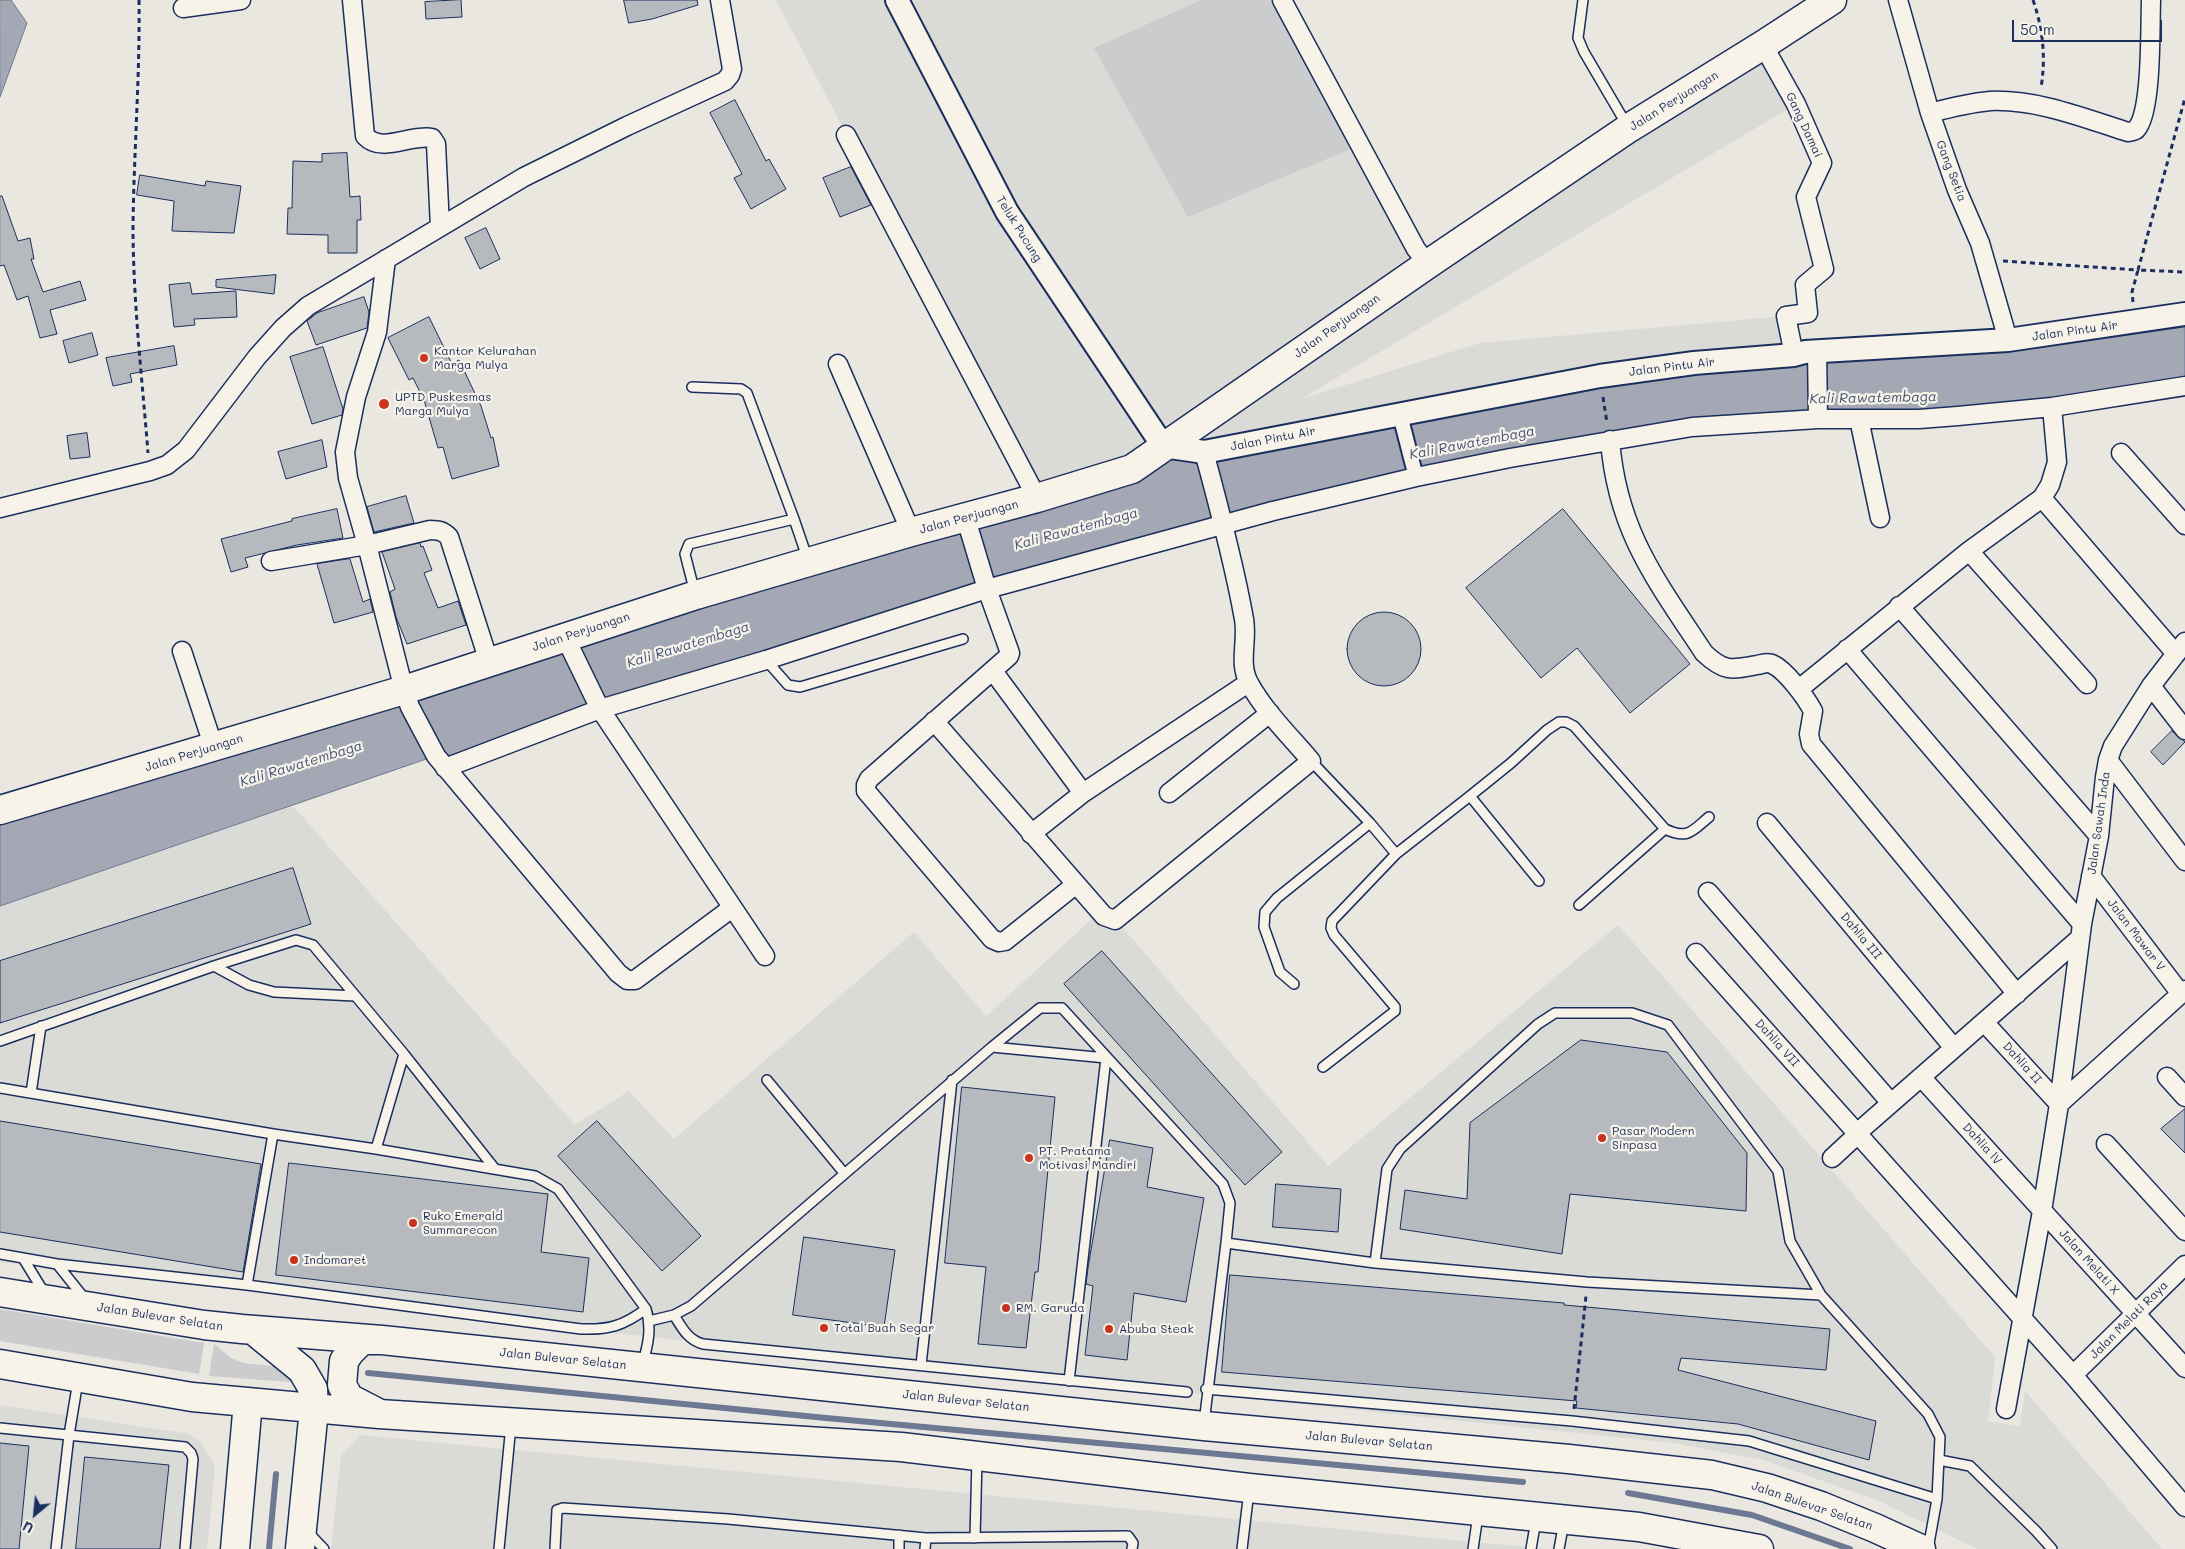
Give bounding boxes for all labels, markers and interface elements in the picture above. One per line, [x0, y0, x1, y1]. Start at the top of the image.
scale bar [2015, 10, 2165, 42]
text: 50 m [2020, 19, 2055, 39]
street label: Jalan Perjuangan [1627, 68, 1721, 134]
street label: Gang Damai [1783, 90, 1825, 160]
street label: Gang Setia [1933, 138, 1969, 204]
street label: Teluk Pucung [993, 193, 1045, 265]
street label: Jalan Perjuangan [1291, 291, 1383, 361]
street label: Jalan Pintu Air [2031, 318, 2119, 344]
place label: Kantor Kelurahan Marga Mulya [434, 344, 536, 372]
marker: Kantor Kelurahan Marga Mulya [418, 352, 430, 364]
street label: Jalan Pintu Air [1628, 355, 1716, 379]
water label: Kali Rawatembaga [1809, 388, 1937, 408]
place label: UPTD Puskesmas Marga Mulya [395, 390, 491, 418]
marker: UPTD Puskesmas Marga Mulya [377, 397, 391, 411]
water label: Kali Rawatembaga [1408, 423, 1536, 463]
street label: Jalan Pintu Air [1229, 424, 1317, 454]
street label: Jalan Perjuangan [918, 497, 1020, 537]
water label: Kali Rawatembaga [1012, 504, 1140, 554]
street label: Jalan Perjuangan [530, 609, 632, 655]
water label: Kali Rawatembaga [625, 618, 751, 672]
street label: Jalan Perjuangan [143, 731, 245, 775]
water label: Kali Rawatembaga [238, 737, 364, 791]
street label: Jalan Sawah Inda [2085, 771, 2113, 875]
street label: Jalan Mawar V [2104, 896, 2168, 974]
street label: Dahlia III [1837, 910, 1885, 962]
street label: Dahlia VII [1752, 1016, 1802, 1070]
street label: Dahlia II [2000, 1039, 2044, 1087]
street label: Dahlia lV [1960, 1120, 2004, 1168]
place label: Pasar Modern Sinpasa [1612, 1124, 1694, 1152]
marker: Pasar Modern Sinpasa [1596, 1132, 1608, 1144]
place label: PT. Pratama Motivasi Mandiri [1039, 1144, 1136, 1172]
marker: PT. Pratama Motivasi Mandiri [1023, 1152, 1035, 1164]
place label: Ruko Emerald Summarecon [423, 1209, 503, 1237]
marker: Ruko Emerald Summarecon [407, 1217, 419, 1229]
street label: Jalan Melati X [2056, 1226, 2122, 1298]
place label: Indomaret [304, 1253, 366, 1267]
marker: Indomaret [288, 1254, 300, 1266]
street label: Jalan Melati Raya [2087, 1278, 2171, 1362]
street label: Jalan Bulevar Selatan [96, 1300, 224, 1334]
place label: RM. Garuda [1016, 1301, 1085, 1315]
marker: RM. Garuda [1000, 1302, 1012, 1314]
place label: Total Buah Segar [834, 1321, 934, 1335]
marker: Total Buah Segar [818, 1322, 830, 1334]
place label: Abuba Steak [1119, 1322, 1194, 1336]
marker: Abuba Steak [1103, 1323, 1115, 1335]
street label: Jalan Bulevar Selatan [499, 1345, 627, 1373]
street label: Jalan Bulevar Selatan [902, 1387, 1030, 1415]
street label: Jalan Bulevar Selatan [1305, 1428, 1433, 1454]
street label: Jalan Bulevar Selatan [1749, 1478, 1875, 1534]
north arrow [10, 1489, 60, 1539]
text: U [19, 1517, 37, 1538]

